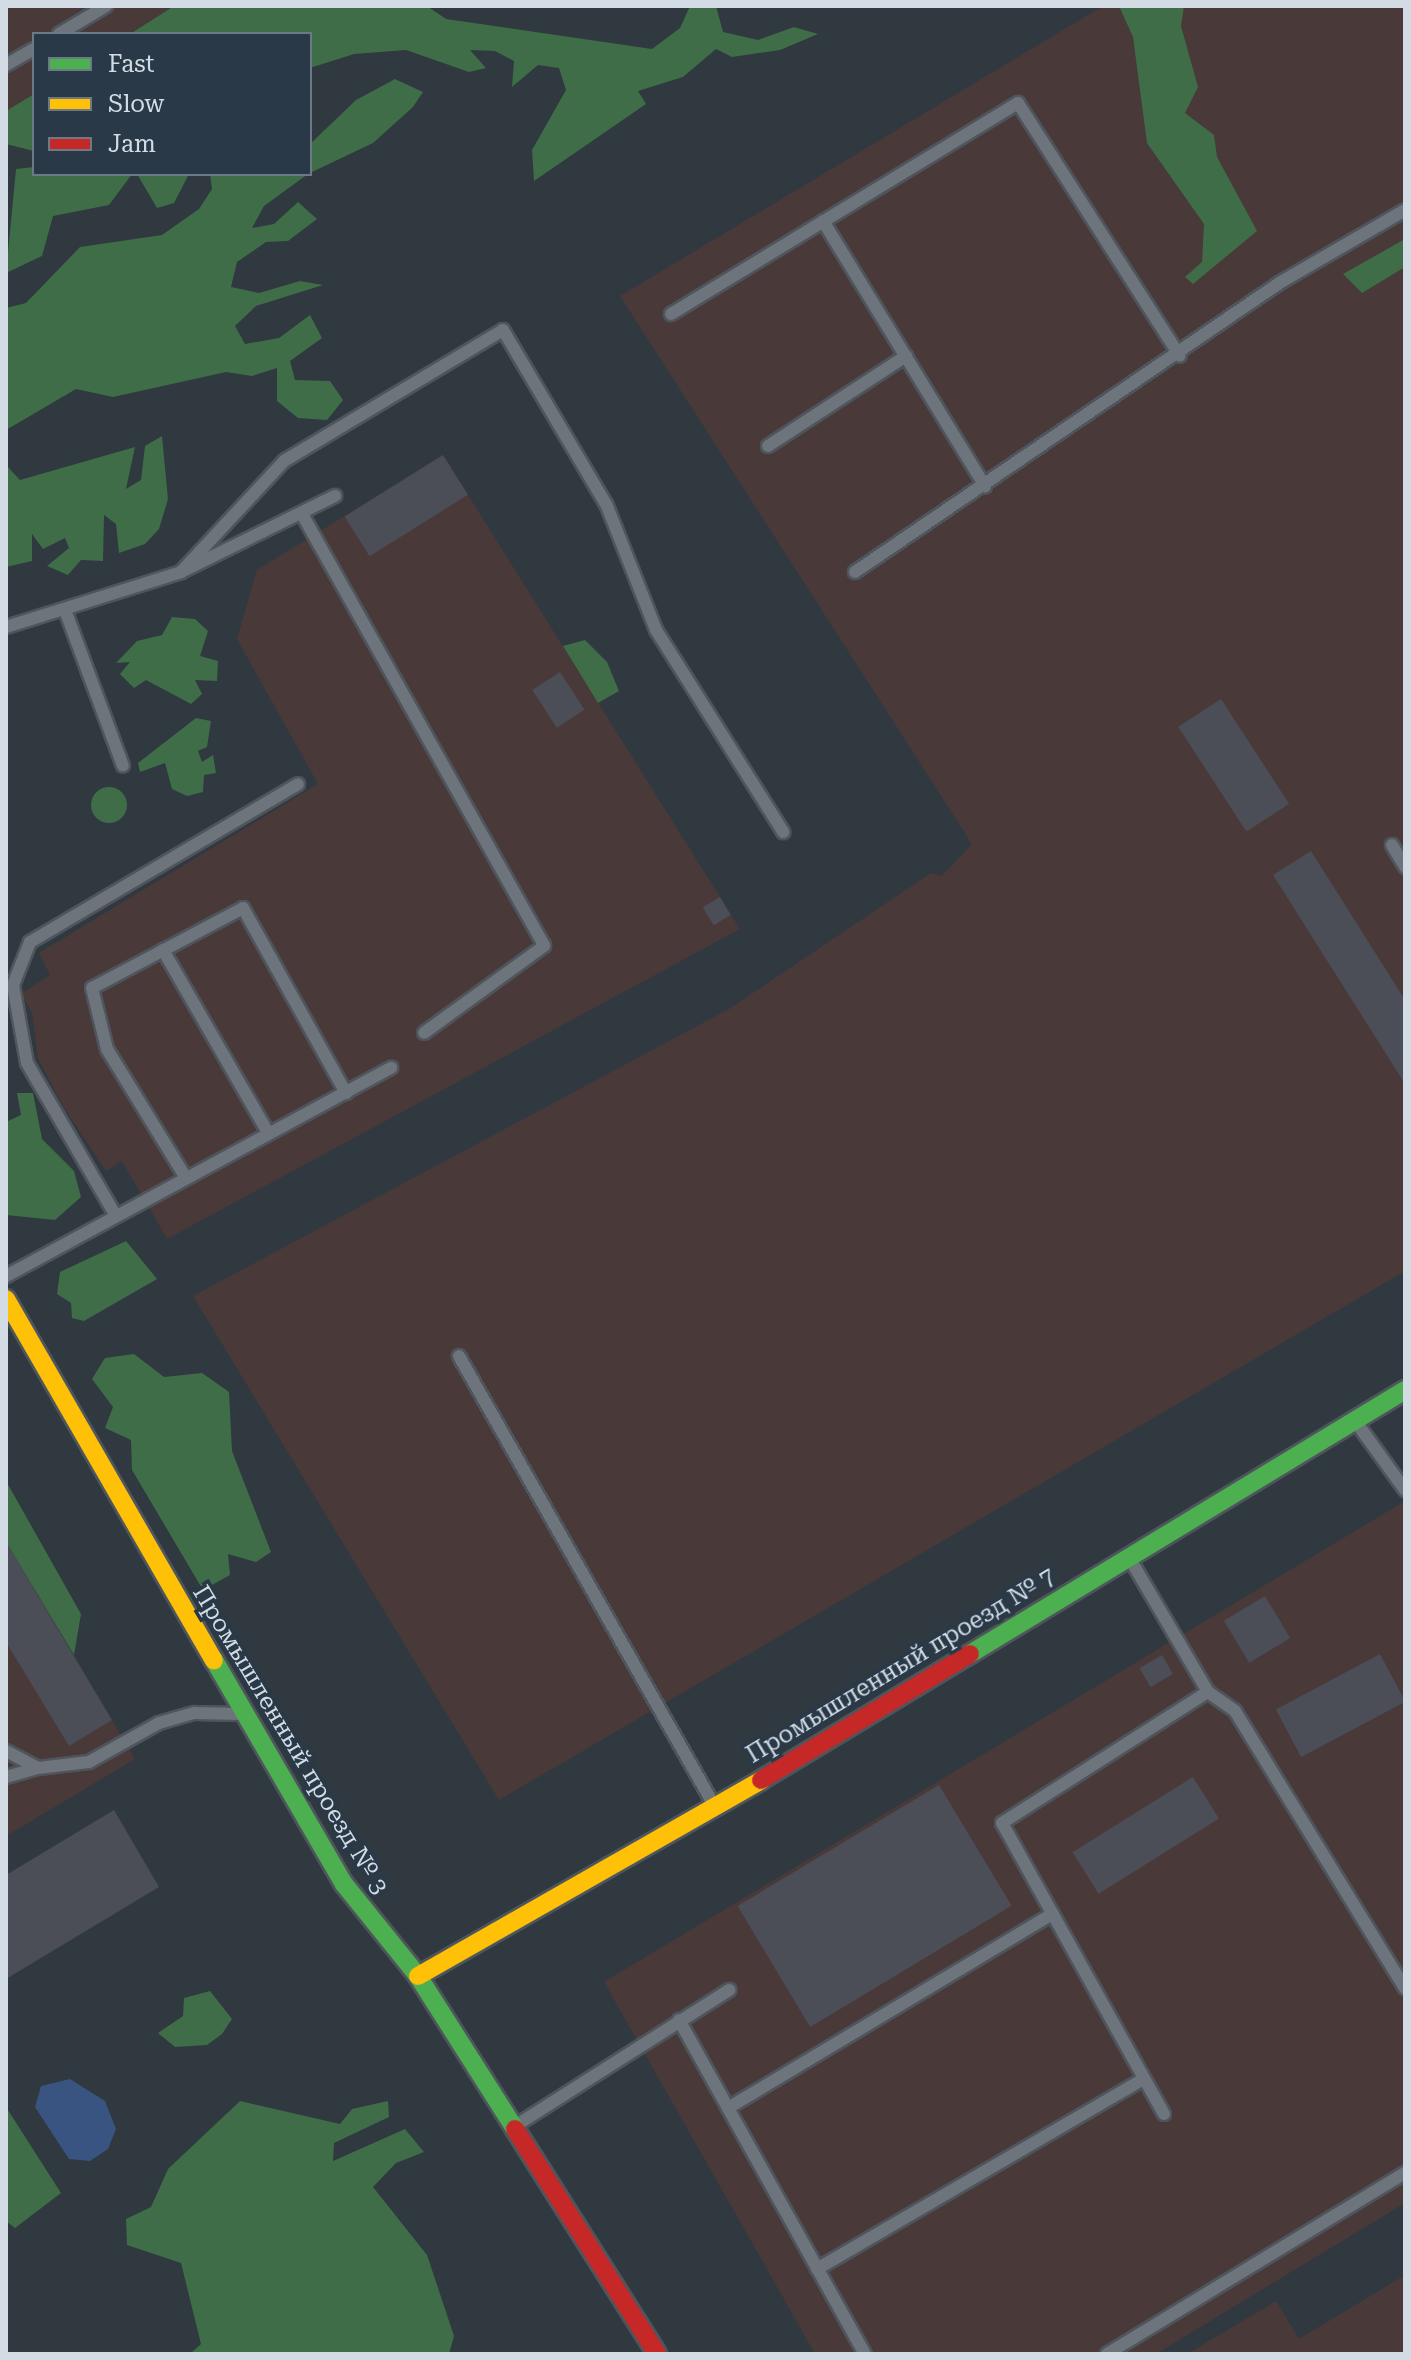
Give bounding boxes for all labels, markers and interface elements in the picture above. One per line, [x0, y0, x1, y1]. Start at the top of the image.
legend [32, 32, 312, 176]
text: Fast [108, 50, 155, 78]
text: Slow [108, 90, 164, 118]
text: Jam [108, 130, 156, 158]
street label: Промышленный проезд № 7 [741, 1562, 1061, 1770]
street label: Промышленный проезд № 3 [186, 1580, 394, 1900]

